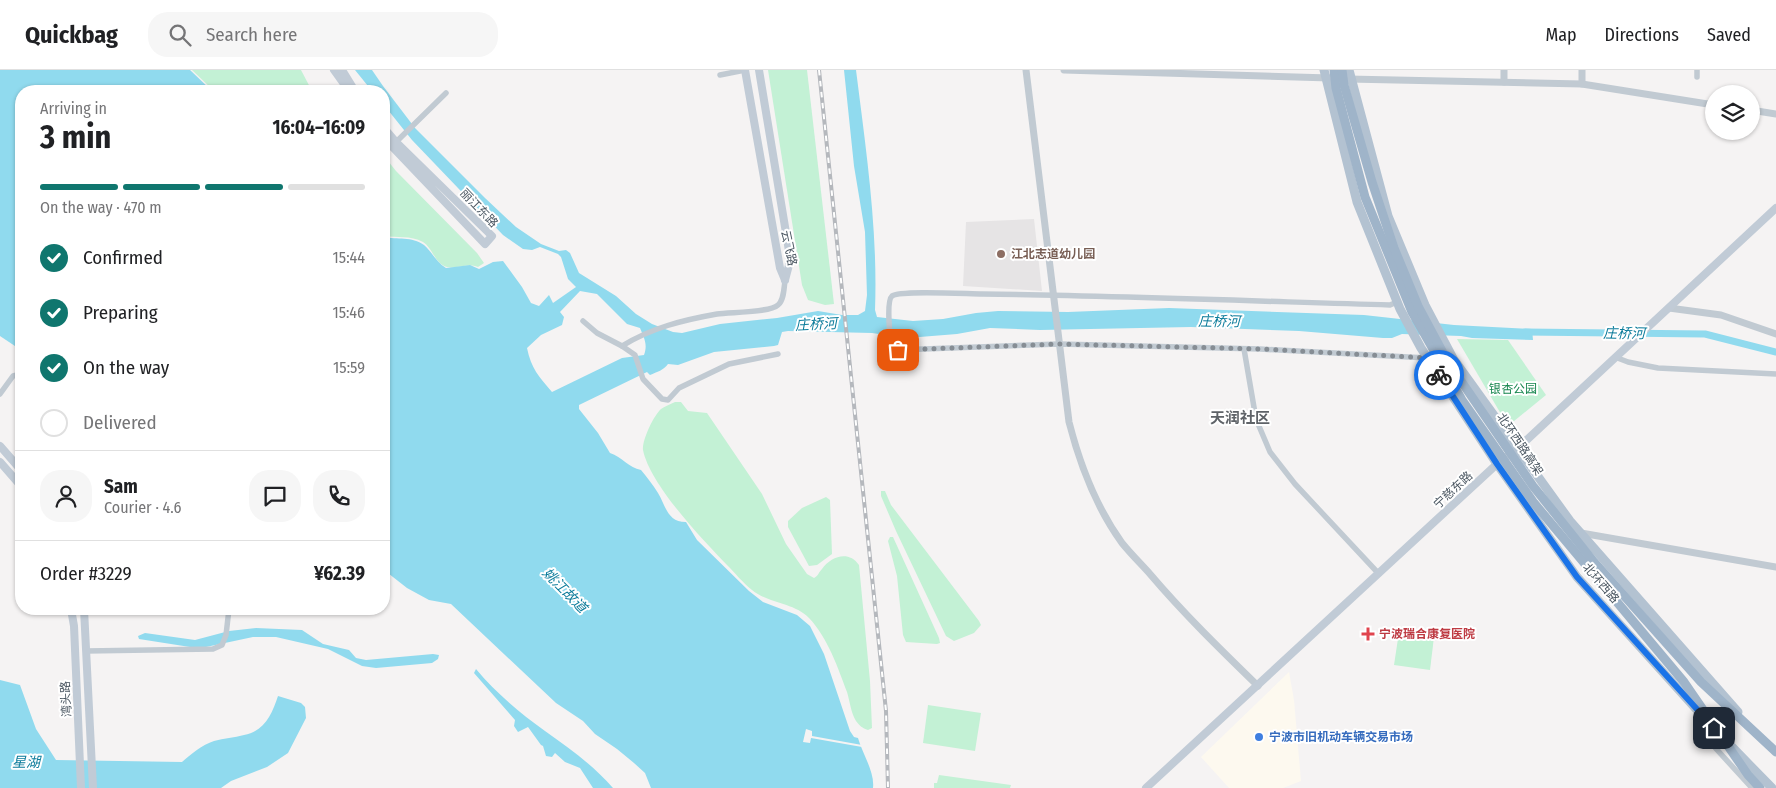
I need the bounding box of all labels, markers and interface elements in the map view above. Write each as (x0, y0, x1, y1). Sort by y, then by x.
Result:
search box (148, 12, 498, 57)
text: Quickbag (25, 21, 118, 49)
icon: search (166, 21, 194, 49)
text: Search here (206, 23, 297, 46)
text: Map (1545, 24, 1577, 46)
text: Directions (1605, 24, 1679, 46)
text: Saved (1707, 24, 1751, 46)
map controls (1705, 85, 1760, 140)
button: layers (1705, 85, 1760, 140)
text: Arriving in (40, 99, 107, 118)
text: 16:04–16:09 (272, 116, 365, 139)
text: 3 min (40, 118, 111, 156)
street label: 丽江东路 (457, 186, 501, 230)
text: On the way · 470 m (40, 198, 162, 217)
street label: 云飞路 (778, 229, 800, 267)
icon: check (40, 244, 68, 272)
text: Confirmed (83, 246, 163, 269)
place label: 江北志道幼儿园 (1011, 247, 1095, 261)
text: 15:44 (333, 248, 365, 267)
marker: 江北志道幼儿园 (995, 248, 1007, 260)
icon: check (40, 299, 68, 327)
text: Preparing (83, 301, 158, 324)
text: 15:46 (332, 303, 365, 322)
water label: 庄桥河 (1198, 313, 1243, 330)
water label: 庄桥河 (795, 315, 840, 334)
water label: 庄桥河 (1603, 325, 1648, 342)
pin (877, 329, 919, 371)
icon: bag (884, 336, 912, 364)
courier (1414, 350, 1464, 400)
icon: check (40, 354, 68, 382)
text: On the way (83, 356, 169, 379)
text: 15:59 (333, 358, 365, 377)
icon: bike (1425, 361, 1453, 389)
park label: 银杏公园 (1489, 382, 1537, 396)
district label: 天润社区 (1210, 409, 1270, 427)
street label: 北环西路高架 (1494, 410, 1546, 478)
text: Delivered (83, 411, 157, 434)
street label: 宁慈东路 (1431, 469, 1475, 511)
button: person (40, 470, 92, 522)
button: chat (249, 470, 301, 522)
button: phone (313, 470, 365, 522)
text: Sam (104, 475, 138, 498)
text: Courier · 4.6 (104, 498, 182, 517)
street label: 北环西路 (1580, 560, 1622, 606)
text: Order #3229 (40, 562, 132, 585)
text: ¥62.39 (314, 562, 365, 585)
water label: 姚江故道 (539, 565, 592, 618)
marker: 宁波瑞合康复医院 (1361, 627, 1375, 641)
place label: 宁波瑞合康复医院 (1379, 627, 1475, 641)
street label: 湾头路 (58, 681, 74, 717)
pin (1693, 707, 1735, 749)
icon: home (1700, 714, 1728, 742)
place label: 宁波市旧机动车辆交易市场 (1269, 730, 1413, 744)
marker: 宁波市旧机动车辆交易市场 (1253, 731, 1265, 743)
water label: 星湖 (12, 754, 42, 771)

